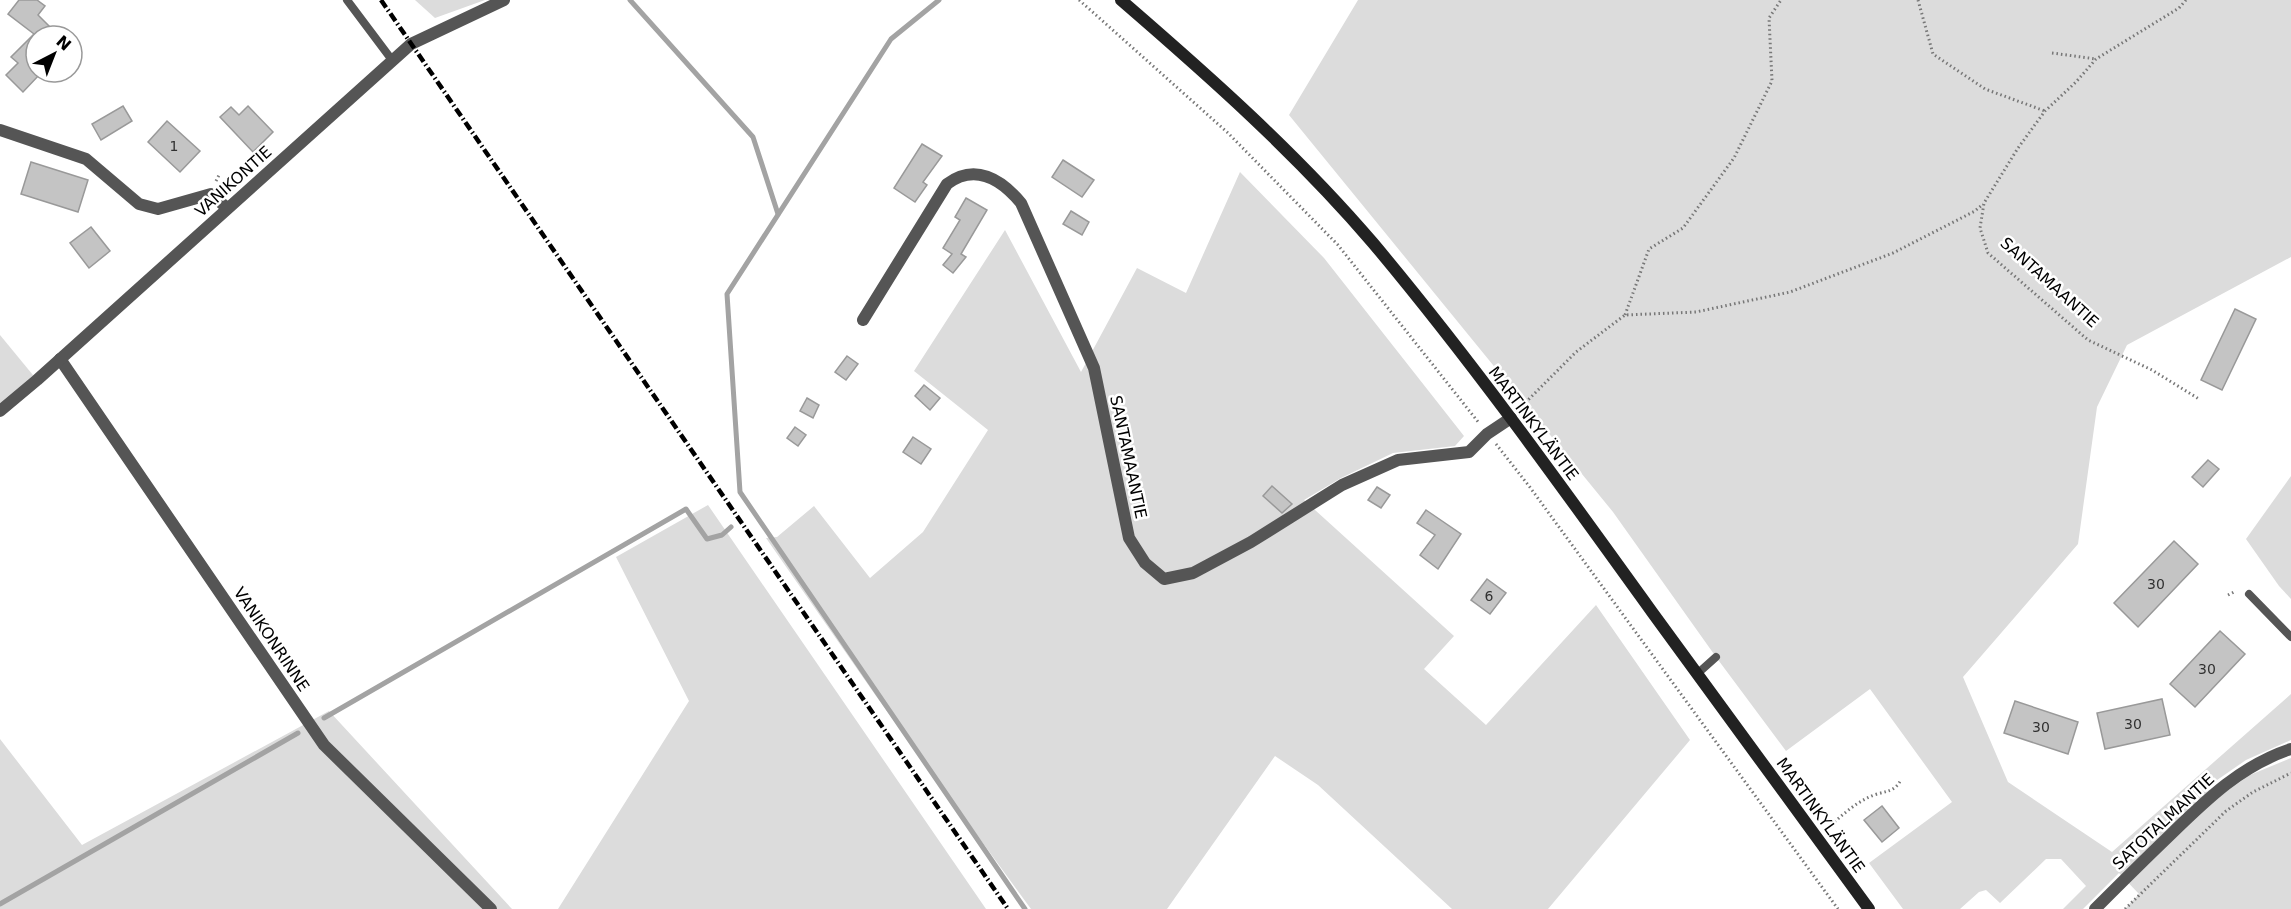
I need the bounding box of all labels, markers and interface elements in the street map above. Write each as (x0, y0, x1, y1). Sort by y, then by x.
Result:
north arrow (24, 24, 84, 84)
text: N (52, 32, 75, 55)
house number: 1 (170, 138, 178, 154)
street label: VANIKONTIE (191, 142, 275, 221)
street label: SANTAMAANTIE (1997, 233, 2103, 331)
street label: MARTINKYLÄNTIE (1485, 363, 1583, 484)
street label: SANTAMAANTIE (1106, 394, 1151, 520)
house number: 30 (2147, 576, 2165, 592)
street label: VANIKONRINNE (230, 584, 313, 695)
house number: 6 (1485, 588, 1494, 604)
house number: 30 (2198, 661, 2216, 677)
house number: 30 (2124, 716, 2142, 732)
house number: 30 (2032, 719, 2050, 735)
street label: MARTINKYLÄNTIE (1772, 754, 1869, 877)
street label: SATOTALMANTIE (2109, 769, 2218, 873)

